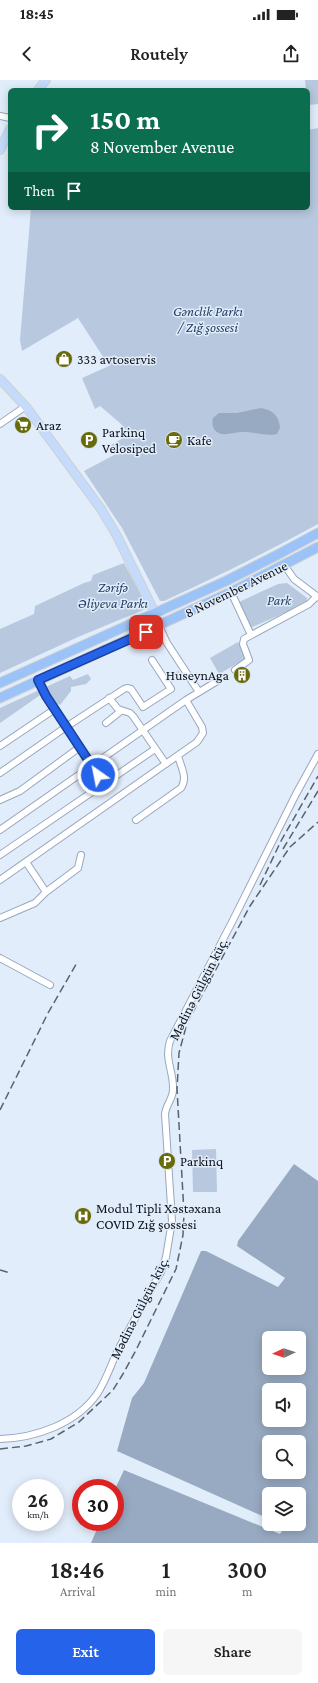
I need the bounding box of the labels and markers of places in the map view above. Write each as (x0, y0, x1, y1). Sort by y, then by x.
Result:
shop icon: 333 avtoservis (54, 349, 74, 369)
place label: 333 avtoservis (77, 351, 156, 367)
supermarket icon: Araz (13, 415, 33, 435)
place label: Araz (36, 417, 61, 433)
place label: Parkinq Velosiped (102, 424, 157, 456)
parking icon: Parkinq Velosiped (79, 430, 99, 450)
cafe icon: Kafe (164, 430, 184, 450)
place label: Kafe (187, 432, 212, 448)
pin (129, 615, 163, 649)
building icon: HuseynAga (232, 665, 252, 685)
place label: HuseynAga (166, 667, 230, 683)
parking icon: Parkinq (157, 1151, 177, 1171)
place label: Parkinq (180, 1153, 224, 1169)
place label: Modul Tipli Xəstəxana COVID Zığ şossesi (96, 1200, 222, 1232)
hospital icon: Modul Tipli Xəstəxana COVID Zığ şossesi (73, 1206, 93, 1226)

